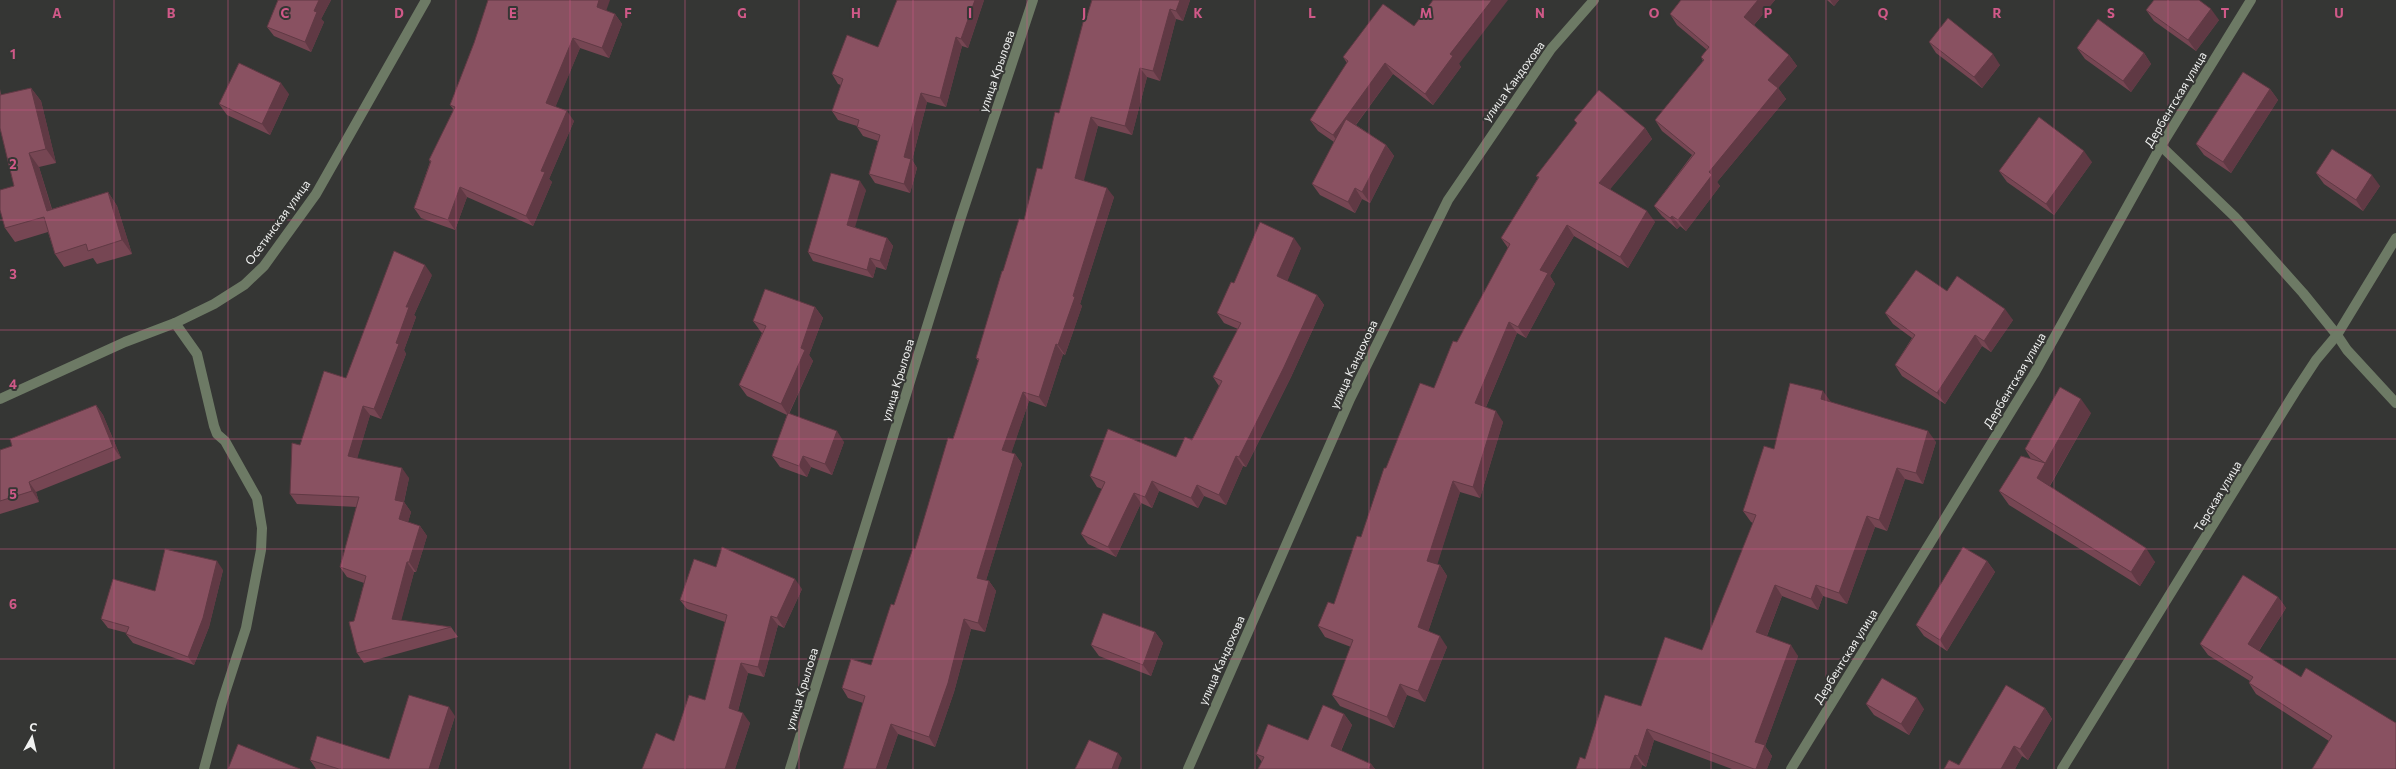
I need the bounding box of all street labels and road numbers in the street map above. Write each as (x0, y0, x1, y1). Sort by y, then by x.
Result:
street label: улица Крылова (975, 28, 1017, 114)
street label: улица Кандохова (1479, 38, 1547, 124)
street label: Дербентская улица (2141, 49, 2209, 149)
street label: Осетинская улица (242, 177, 312, 267)
street label: улица Кандохова (1326, 318, 1380, 410)
street label: Дербентская улица (1980, 330, 2048, 430)
street label: улица Крылова (878, 337, 916, 423)
street label: Терская улица (2190, 458, 2244, 534)
street label: Дербентская улица (1810, 606, 1880, 706)
street label: улица Кандохова (1195, 613, 1247, 707)
street label: улица Крылова (782, 646, 820, 732)

